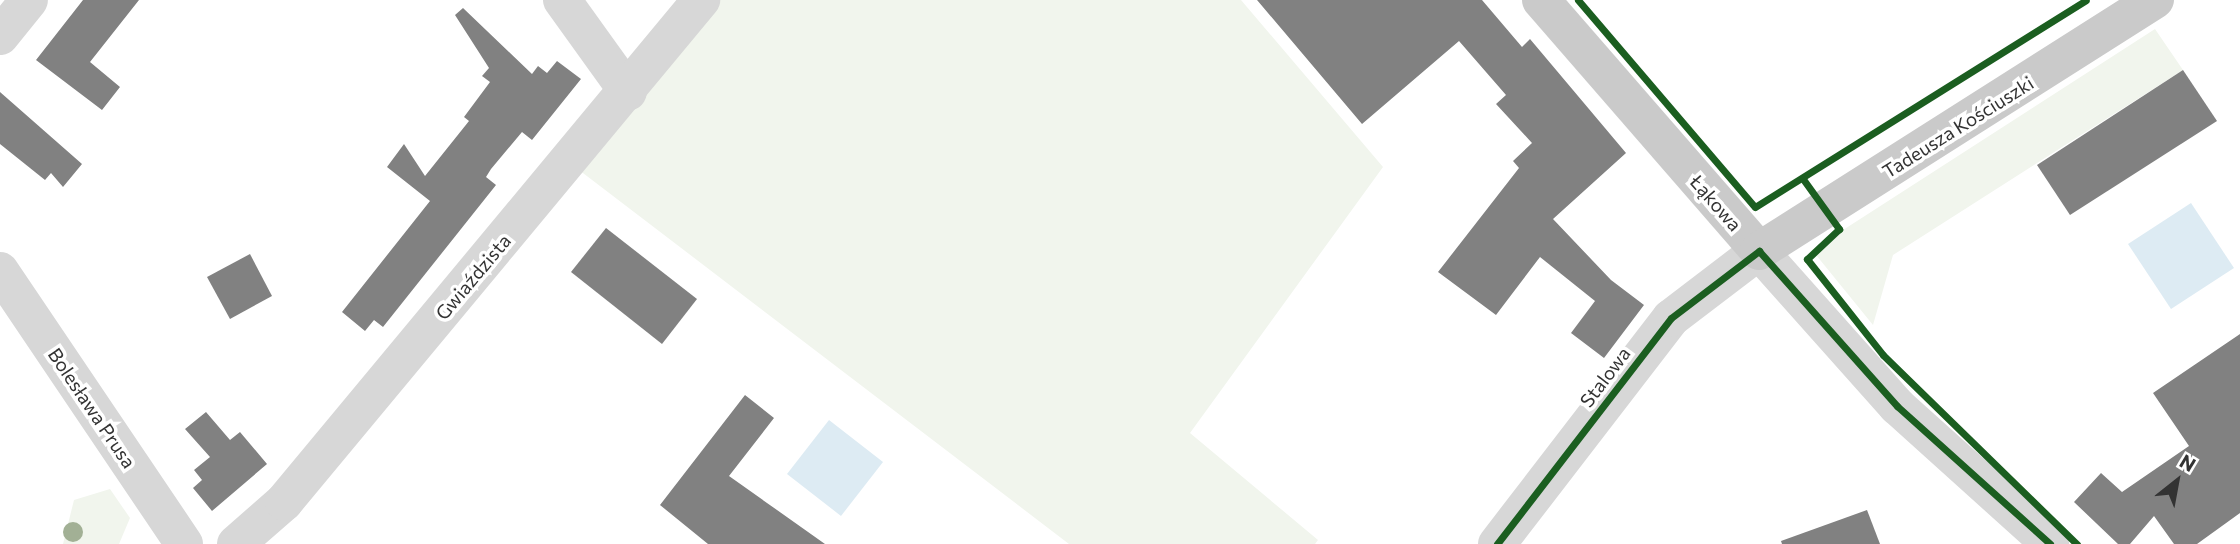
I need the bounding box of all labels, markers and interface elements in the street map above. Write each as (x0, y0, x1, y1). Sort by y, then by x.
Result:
street label: Tadeusza Kościuszki (1878, 71, 2038, 183)
street label: Łąkowa (1685, 170, 1747, 236)
street label: Gwiaździsta (431, 230, 515, 324)
street label: Stalowa (1575, 342, 1635, 412)
street label: Bolesława Prusa (43, 344, 141, 472)
north arrow (2142, 446, 2212, 516)
text: N (2176, 449, 2200, 476)

